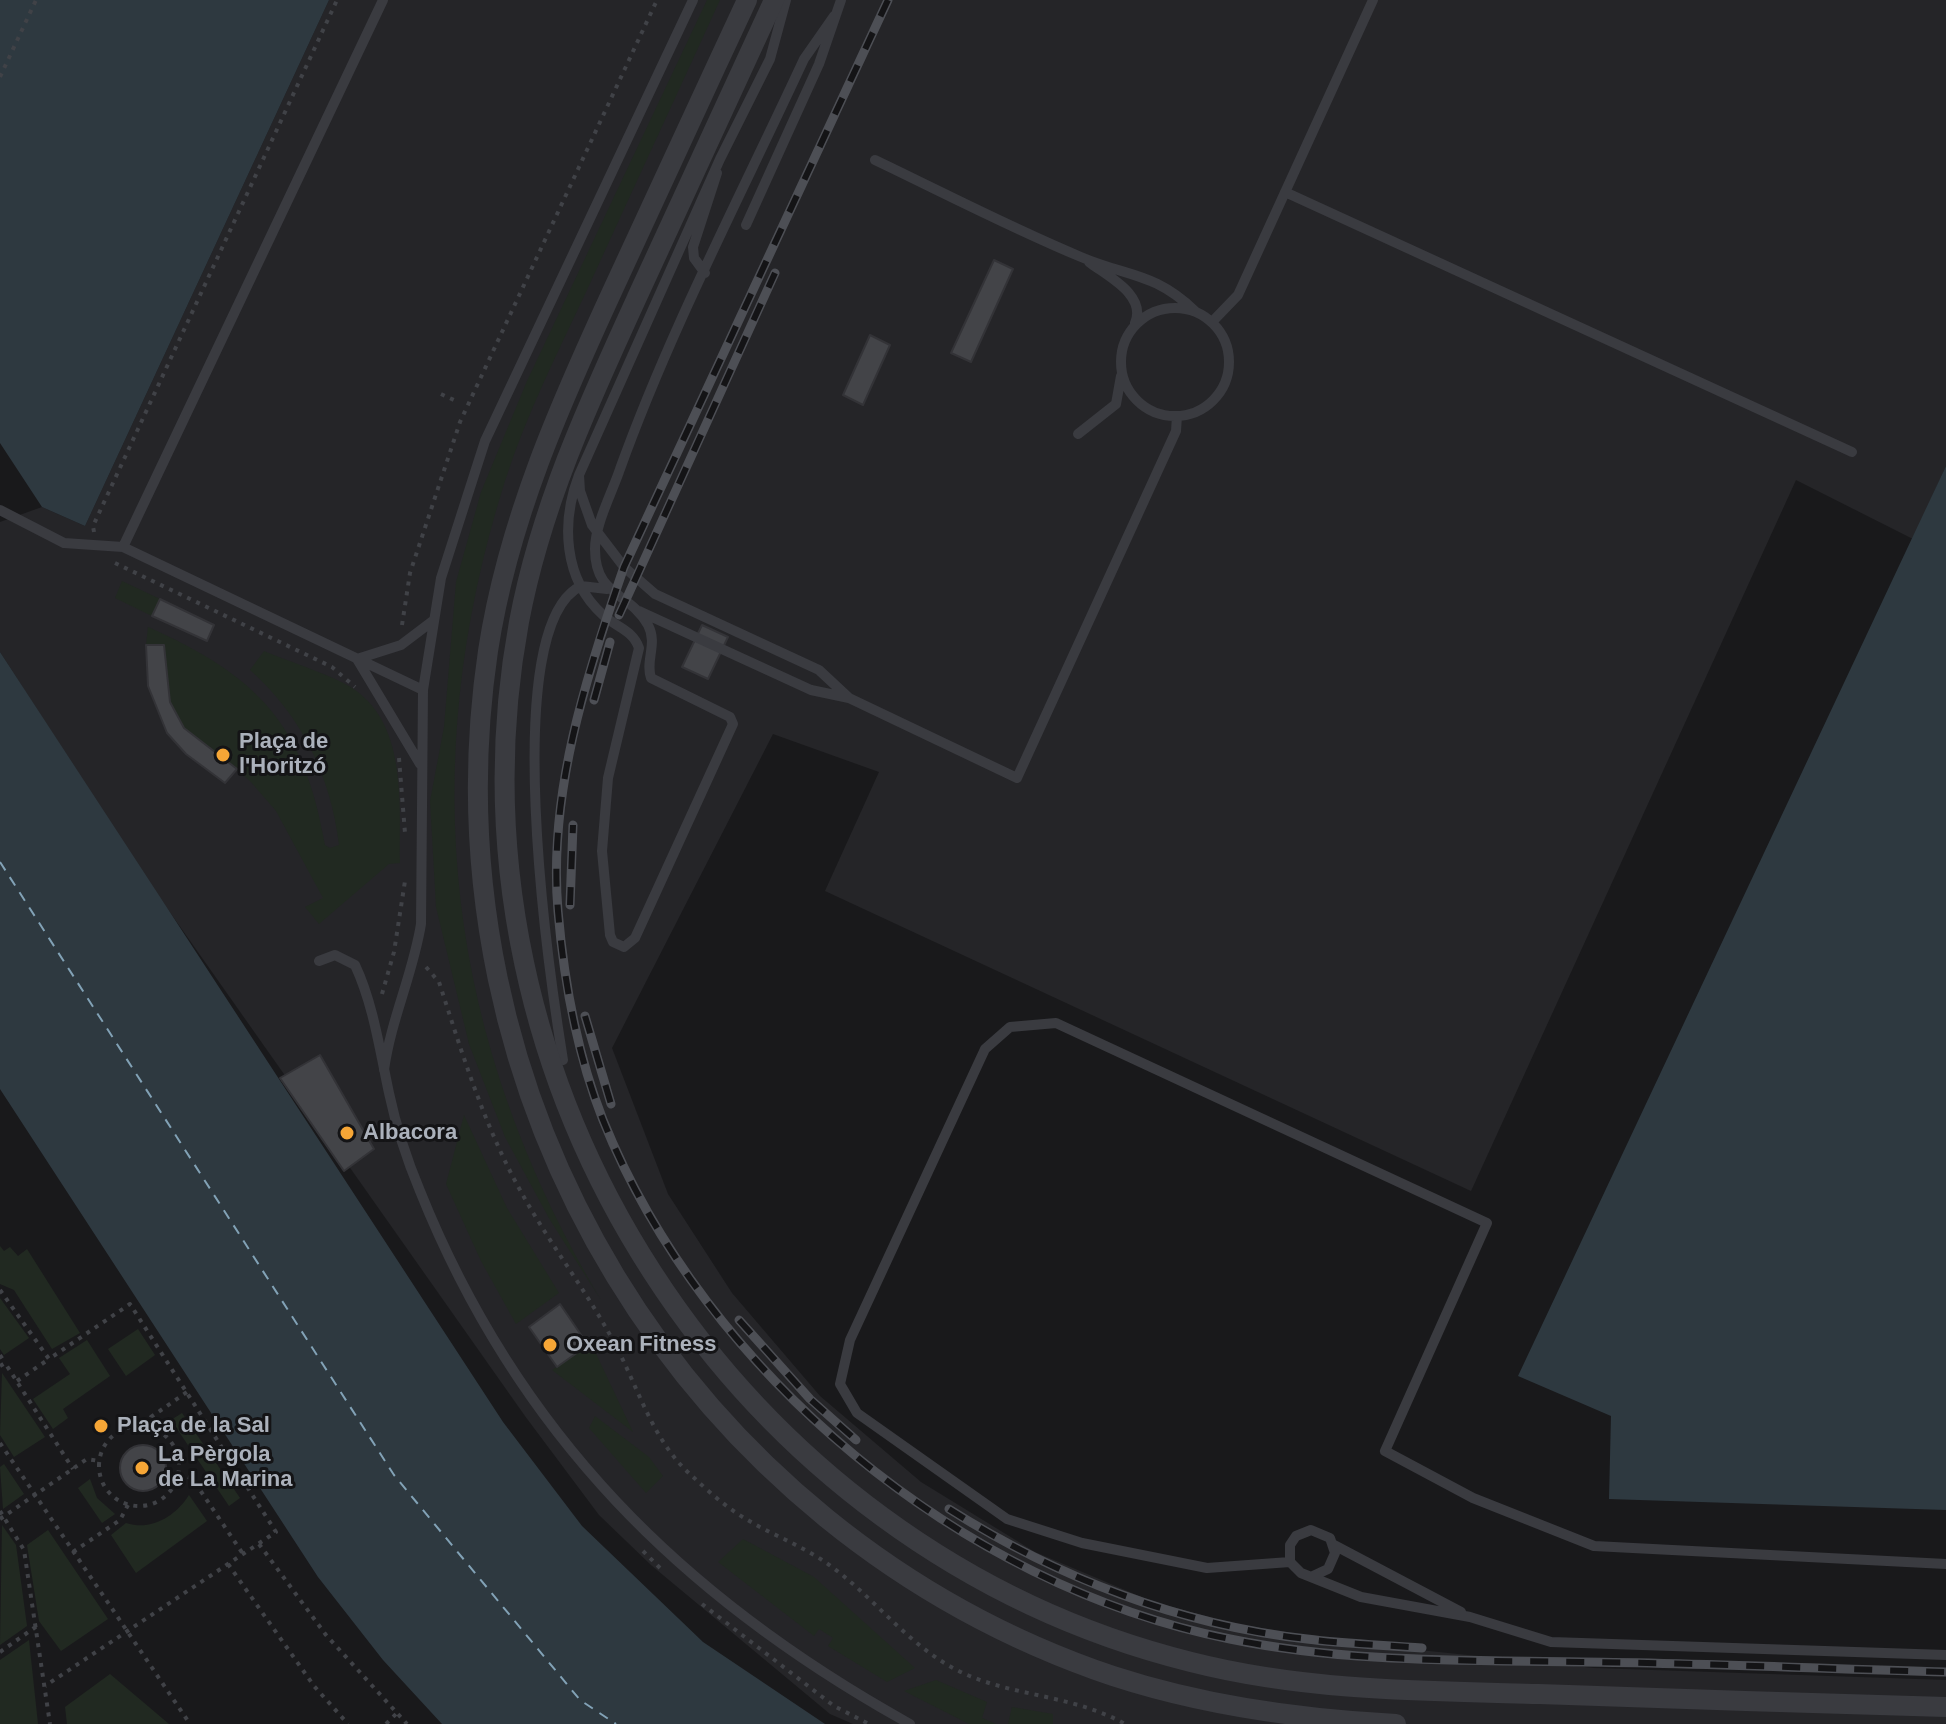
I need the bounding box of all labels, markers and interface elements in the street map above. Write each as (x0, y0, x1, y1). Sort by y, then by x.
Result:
place label: Plaça de l'Horitzó (239, 729, 328, 780)
marker: Plaça de l'Horitzó (214, 746, 232, 764)
place label: Albacora (363, 1120, 457, 1146)
marker: Albacora (338, 1124, 356, 1142)
place label: Oxean Fitness (566, 1332, 716, 1358)
marker: Oxean Fitness (541, 1336, 559, 1354)
place label: Plaça de la Sal (117, 1413, 270, 1439)
marker: Plaça de la Sal (92, 1417, 110, 1435)
place label: La Pèrgola de La Marina (158, 1442, 292, 1494)
marker: La Pèrgola de La Marina (133, 1459, 151, 1477)

